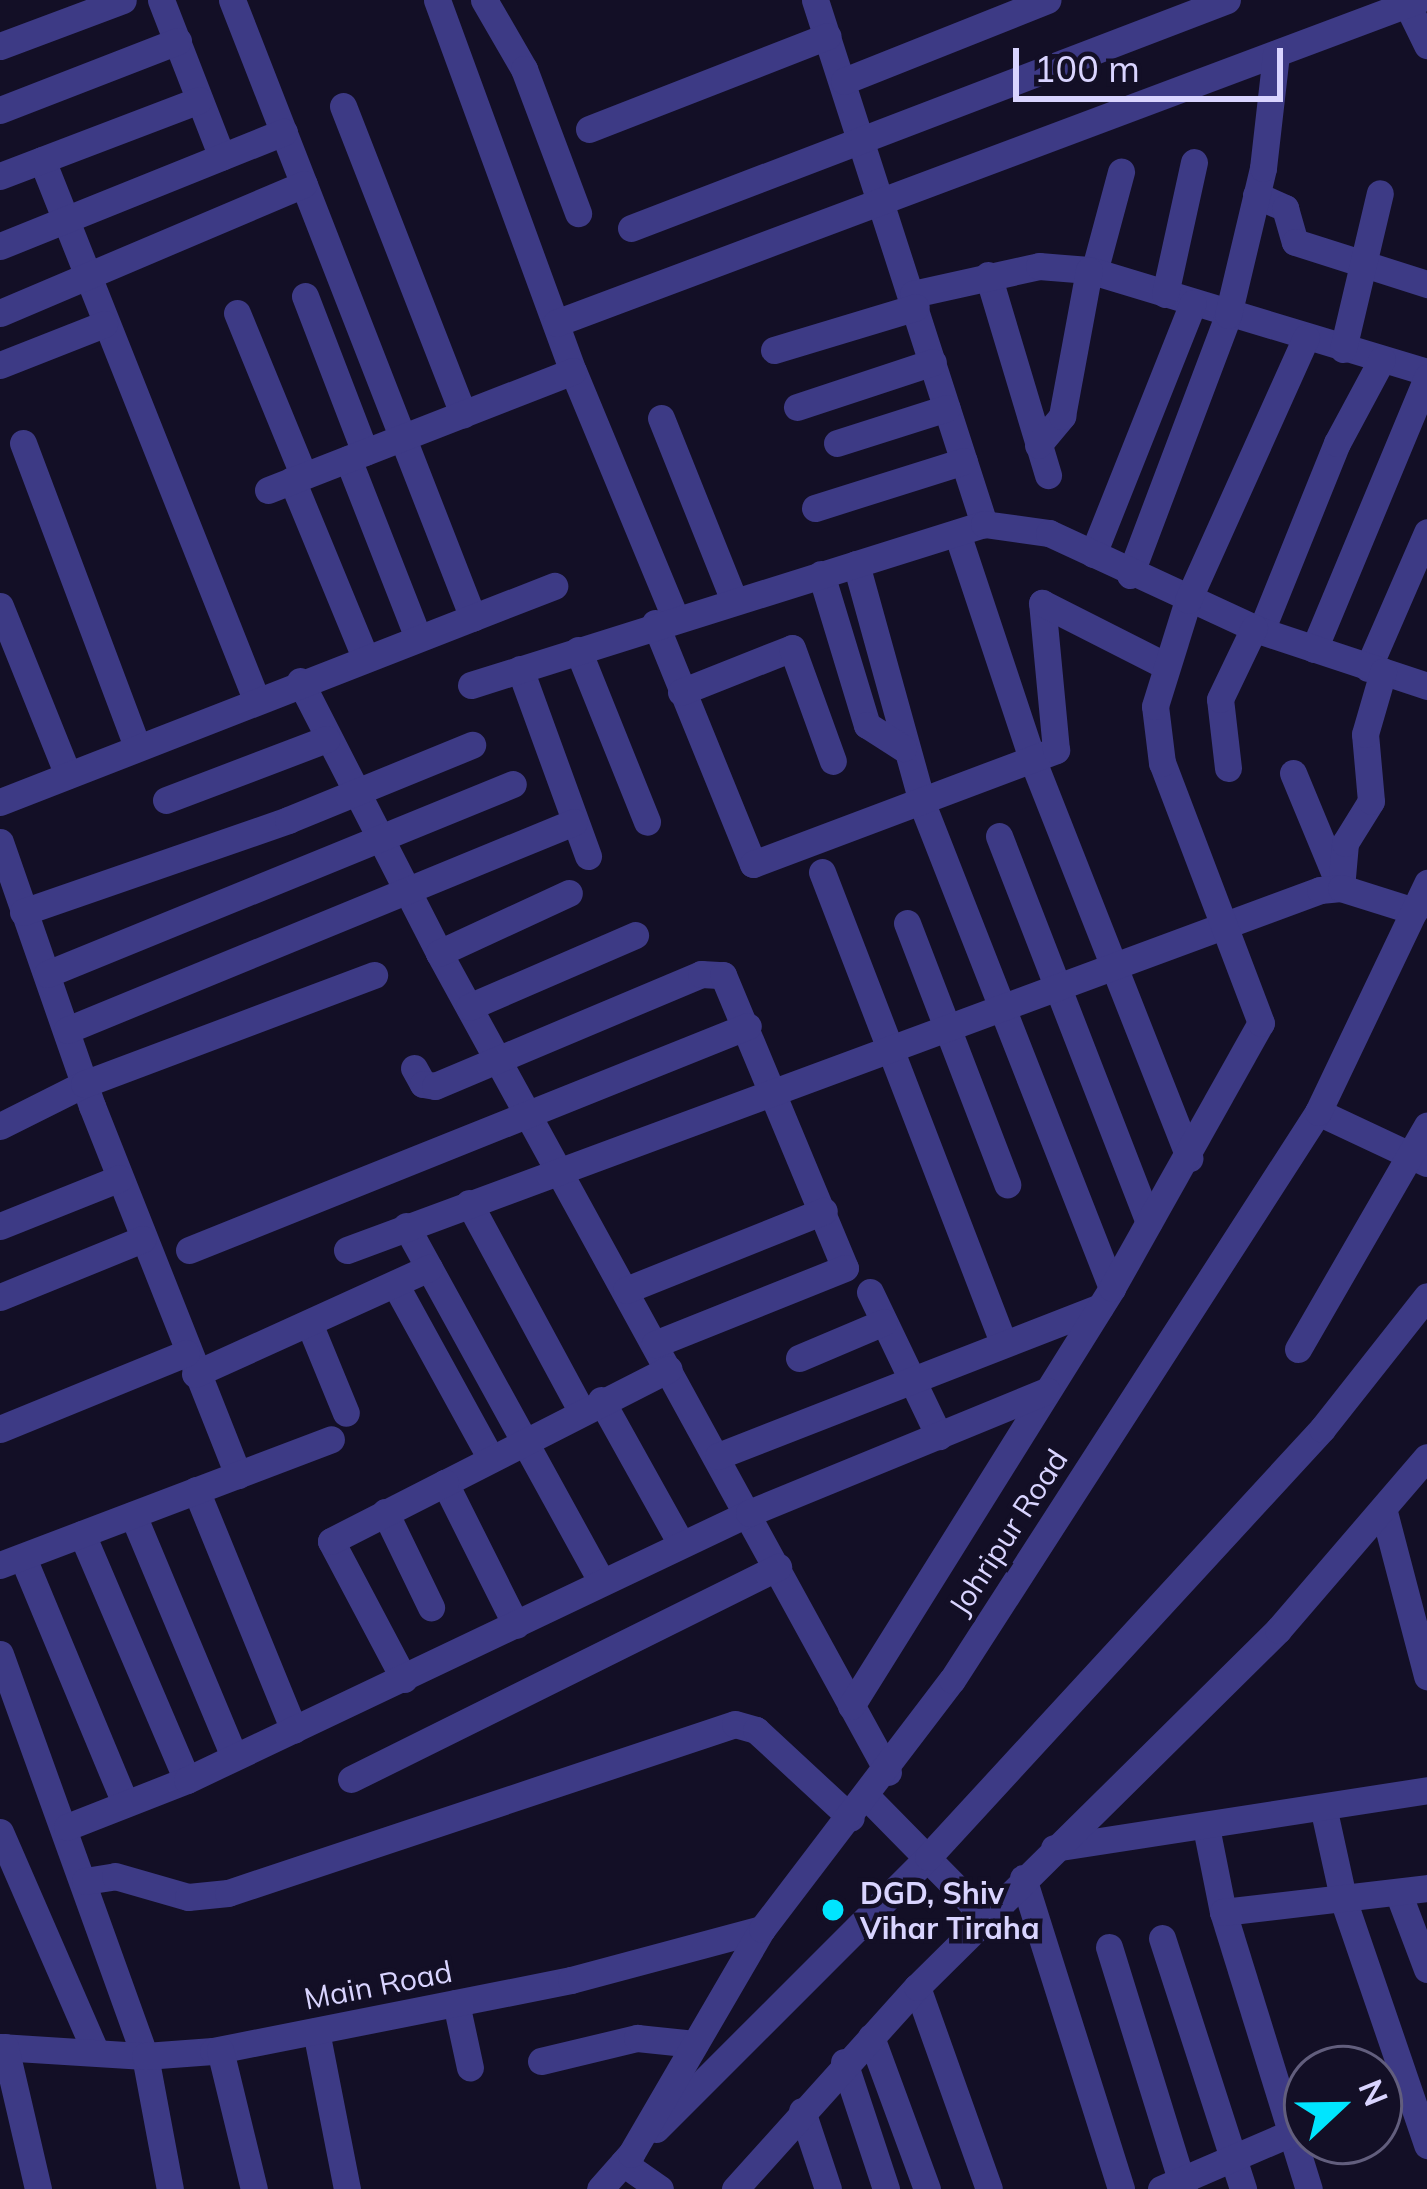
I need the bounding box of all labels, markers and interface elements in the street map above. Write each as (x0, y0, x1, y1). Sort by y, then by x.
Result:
scale bar (1019, 24, 1289, 98)
text: 100 m (1034, 46, 1140, 91)
street label: Johripur Road (941, 1442, 1075, 1622)
place label: DGD, Shiv Vihar Tiraha (860, 1875, 1039, 1946)
marker: DGD, Shiv Vihar Tiraha (817, 1894, 849, 1926)
street label: Main Road (301, 1953, 455, 2017)
north arrow (1283, 2045, 1403, 2165)
text: N (1350, 2073, 1398, 2112)

